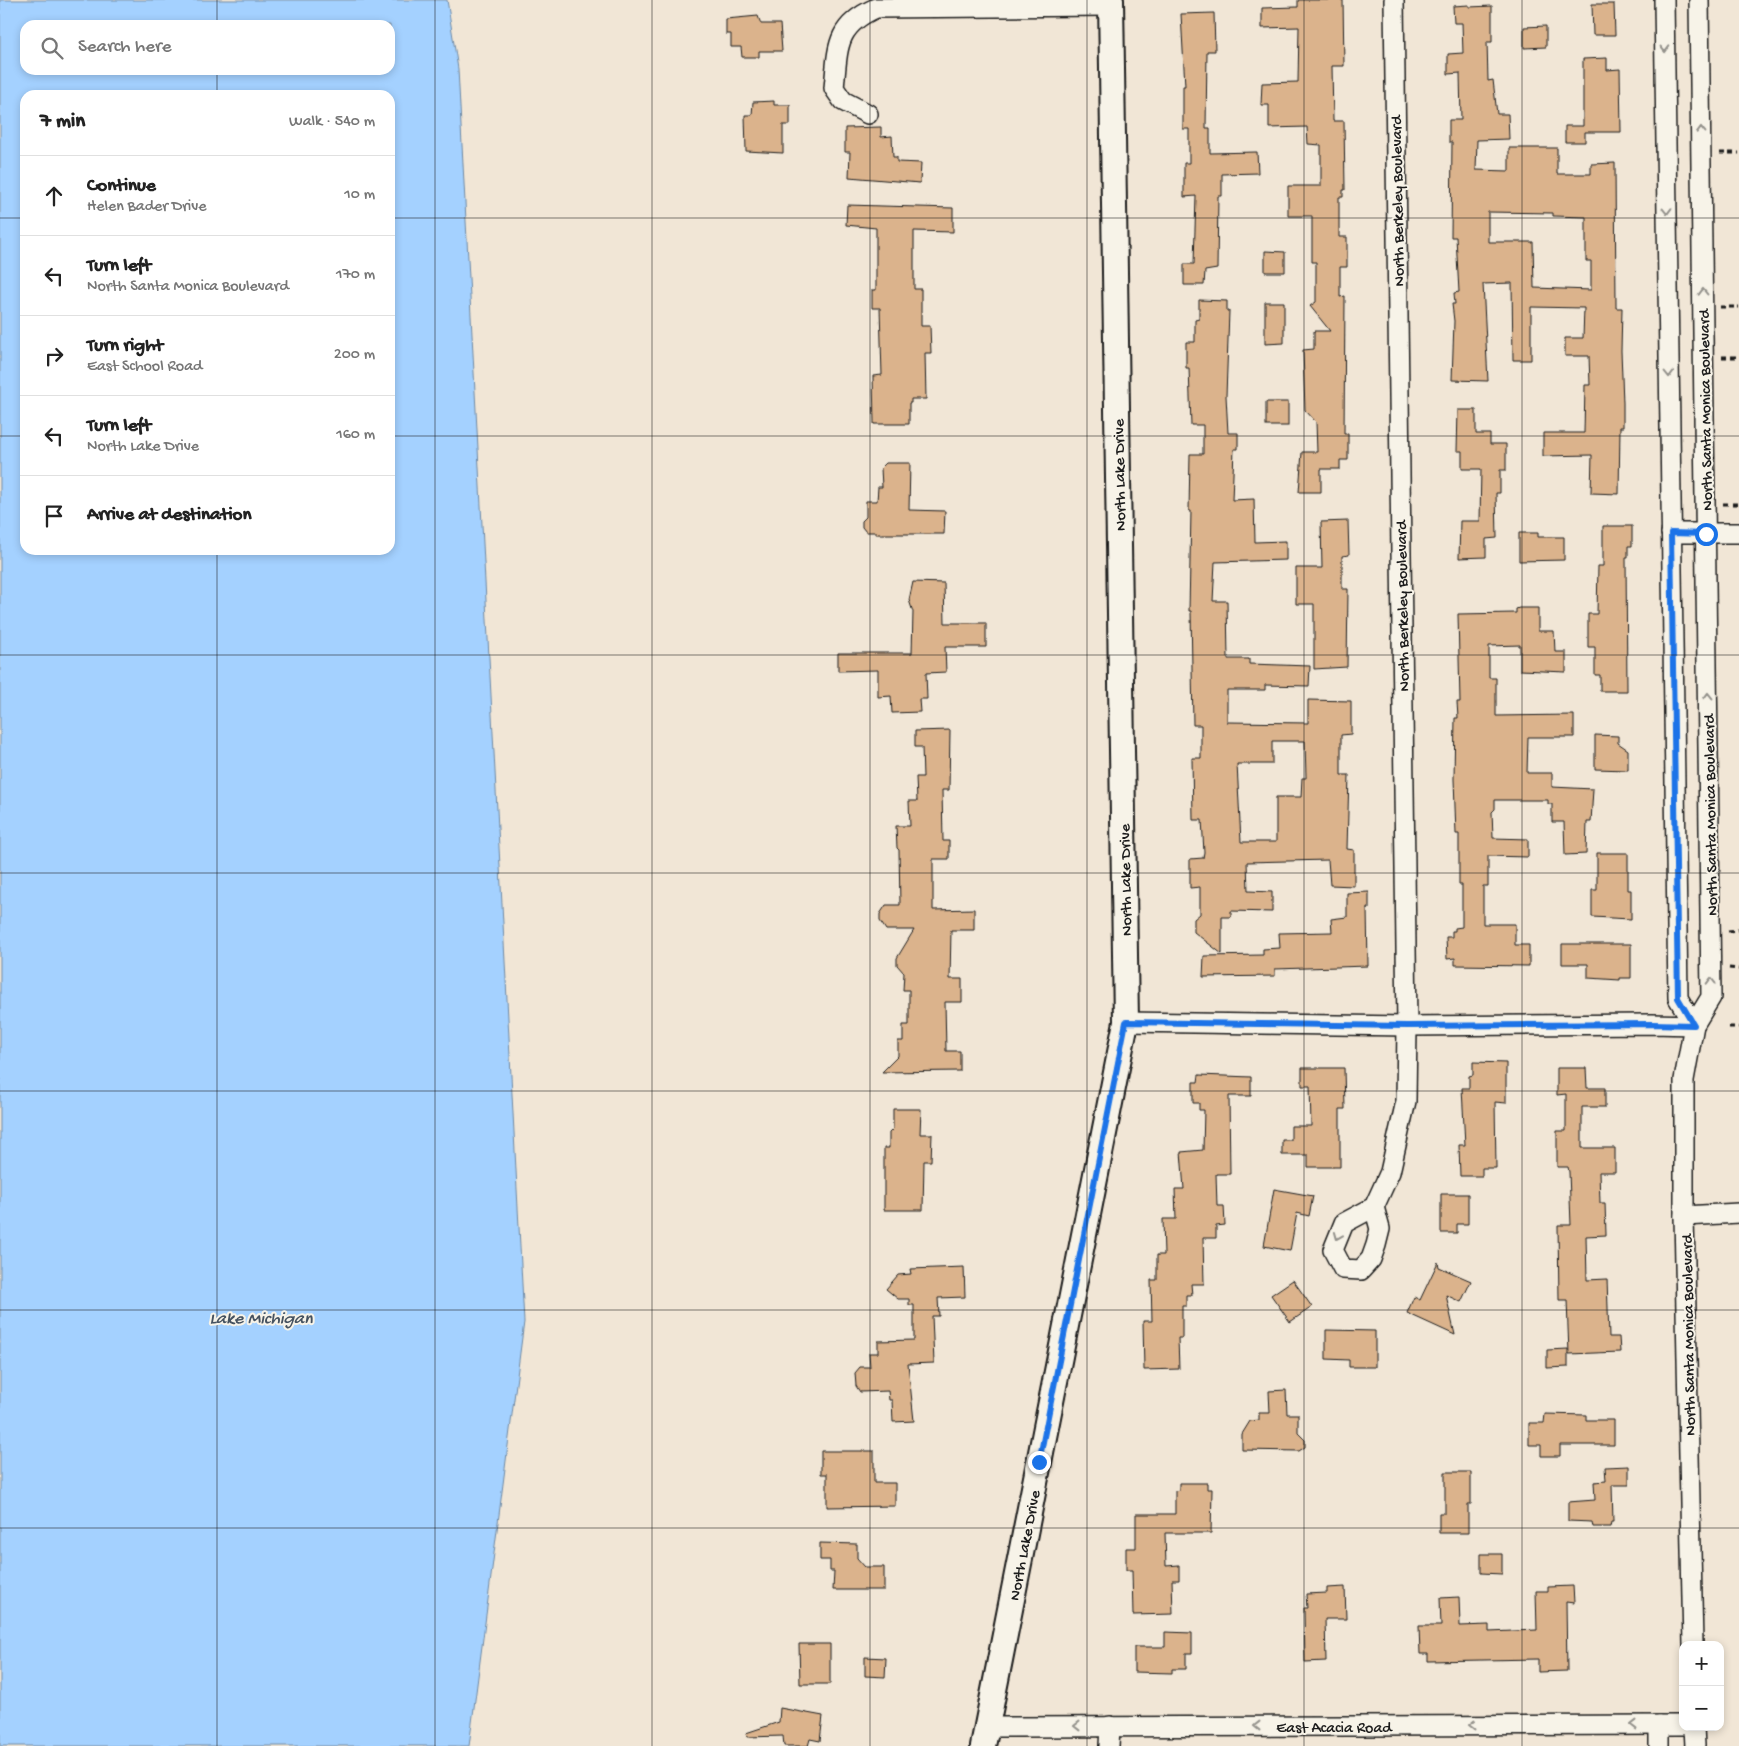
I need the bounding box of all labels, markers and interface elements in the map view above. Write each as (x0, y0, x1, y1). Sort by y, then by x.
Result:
search box (20, 20, 395, 75)
icon: search (38, 34, 66, 62)
text: Search here (78, 36, 172, 59)
one-way arrow (1660, 45, 1670, 53)
text: 7 min (40, 110, 85, 135)
text: Walk · 540 m (289, 113, 375, 132)
street label: North Berkeley Boulevard (1388, 114, 1410, 287)
one-way arrow (1696, 125, 1706, 133)
text: Continue (87, 175, 156, 198)
icon: ahead (40, 182, 68, 210)
text: 10 m (344, 186, 375, 205)
text: Helen Bader Drive (87, 198, 207, 217)
one-way arrow (1662, 208, 1672, 215)
text: Turn left (87, 255, 151, 278)
icon: left (40, 262, 68, 290)
text: 170 m (336, 266, 375, 285)
text: North Santa Monica Boulevard (87, 278, 289, 297)
one-way arrow (1698, 288, 1708, 296)
street label: North Santa Monica Boulevard (1696, 307, 1719, 511)
text: Turn right (87, 335, 163, 358)
icon: right (40, 342, 68, 370)
text: 200 m (334, 346, 375, 365)
text: East School Road (87, 358, 202, 377)
one-way arrow (1664, 370, 1674, 378)
text: Turn left (87, 415, 151, 438)
street label: North Lake Drive (1111, 418, 1132, 531)
icon: left (40, 422, 68, 450)
text: 160 m (336, 426, 375, 445)
text: North Lake Drive (87, 438, 199, 457)
icon: arrive (40, 502, 68, 530)
text: Arrive at destination (87, 504, 251, 527)
street label: North Berkeley Boulevard (1393, 519, 1415, 692)
route start (1695, 523, 1718, 546)
one-way arrow (1703, 692, 1713, 700)
street label: North Santa Monica Boulevard (1701, 712, 1724, 916)
street label: North Lake Drive (1117, 823, 1138, 936)
one-way arrow (1706, 977, 1716, 985)
one-way arrow (1334, 1231, 1345, 1240)
street label: North Santa Monica Boulevard (1679, 1232, 1702, 1436)
water label: Lake Michigan (209, 1309, 313, 1330)
route end (1028, 1451, 1051, 1474)
street label: North Lake Drive (1006, 1488, 1047, 1603)
map controls (1679, 1641, 1724, 1731)
button: + (1679, 1641, 1724, 1686)
button: − (1679, 1686, 1724, 1731)
street label: East Acacia Road (1276, 1720, 1393, 1739)
one-way arrow (1467, 1720, 1475, 1730)
one-way arrow (1630, 1720, 1638, 1730)
one-way arrow (1072, 1721, 1080, 1731)
one-way arrow (1252, 1721, 1260, 1731)

